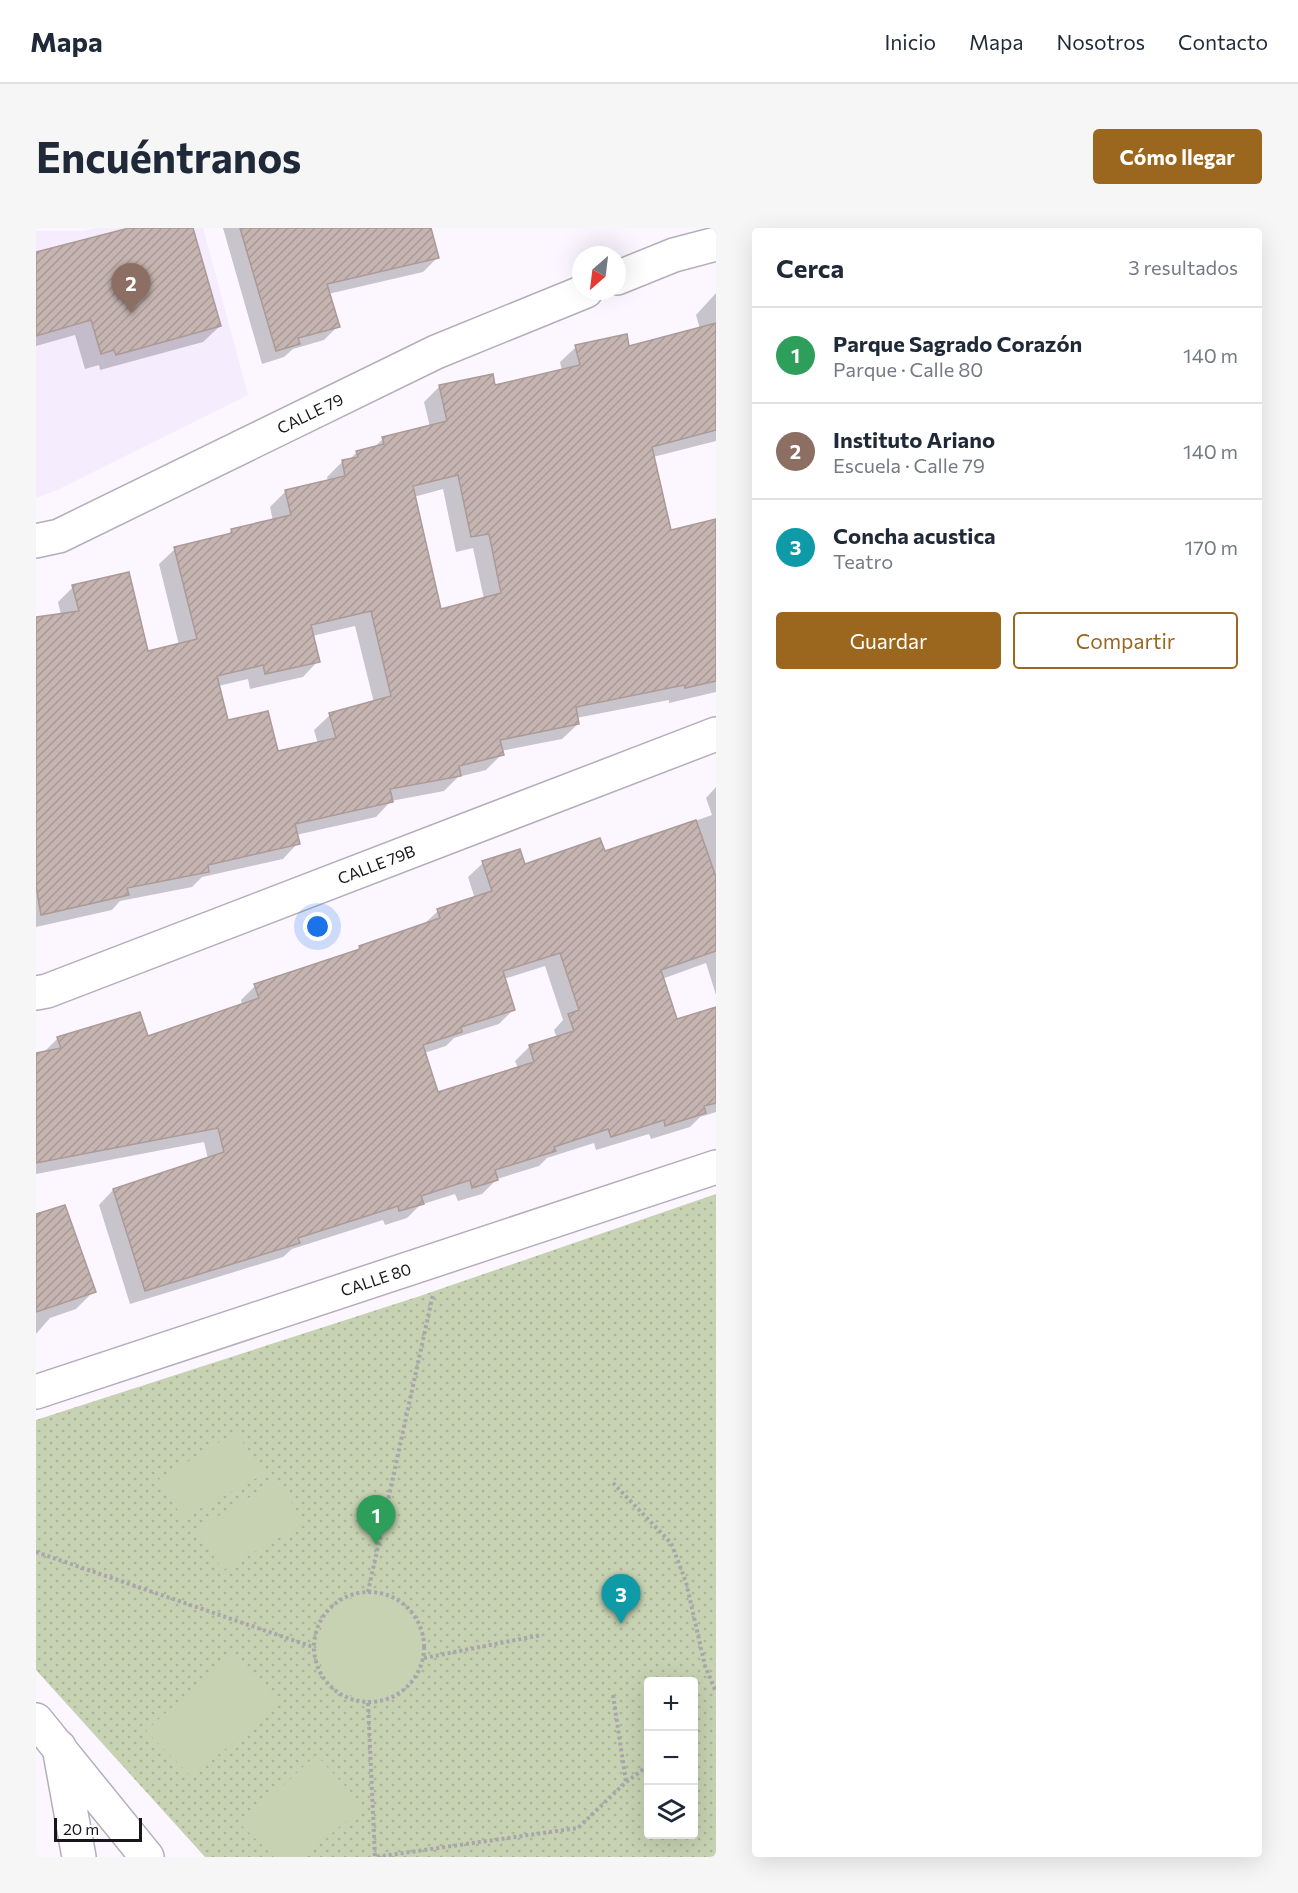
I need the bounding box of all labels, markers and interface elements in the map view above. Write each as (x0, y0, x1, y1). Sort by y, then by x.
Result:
text: Mapa (30, 24, 103, 58)
text: Inicio (884, 29, 936, 54)
text: Mapa (969, 29, 1023, 54)
text: Nosotros (1056, 29, 1145, 54)
text: Contacto (1178, 29, 1268, 54)
button: Cómo llegar (1093, 129, 1262, 184)
text: Encuéntranos (36, 130, 301, 182)
north arrow (572, 246, 626, 300)
text: Cerca (776, 252, 844, 283)
text: 3 resultados (1128, 255, 1238, 279)
pin: 2 (112, 264, 151, 313)
text: Parque Sagrado Corazón (833, 330, 1082, 357)
text: 1 (791, 343, 800, 367)
text: 140 m (1183, 343, 1238, 367)
text: Parque · Calle 80 (833, 357, 983, 381)
street label: CALLE 79 (274, 389, 346, 437)
text: Instituto Ariano (833, 426, 995, 453)
text: 2 (790, 439, 801, 463)
text: 140 m (1183, 439, 1238, 463)
text: Escuela · Calle 79 (833, 453, 985, 477)
text: Concha acustica (833, 522, 996, 549)
text: 3 (790, 535, 801, 559)
text: 170 m (1185, 535, 1238, 559)
text: Teatro (833, 549, 893, 573)
button: Guardar (776, 612, 1001, 669)
button: Compartir (1013, 612, 1238, 669)
street label: CALLE 79B (335, 841, 418, 887)
your location (303, 912, 332, 941)
street label: CALLE 80 (338, 1259, 413, 1300)
pin: 1 (356, 1496, 396, 1545)
pin: 3 (602, 1574, 640, 1624)
map controls (644, 1677, 698, 1839)
button: + (644, 1677, 698, 1731)
button: − (644, 1731, 698, 1785)
button: layers (644, 1785, 698, 1839)
scale bar (54, 1815, 142, 1842)
text: 20 m (63, 1819, 99, 1838)

